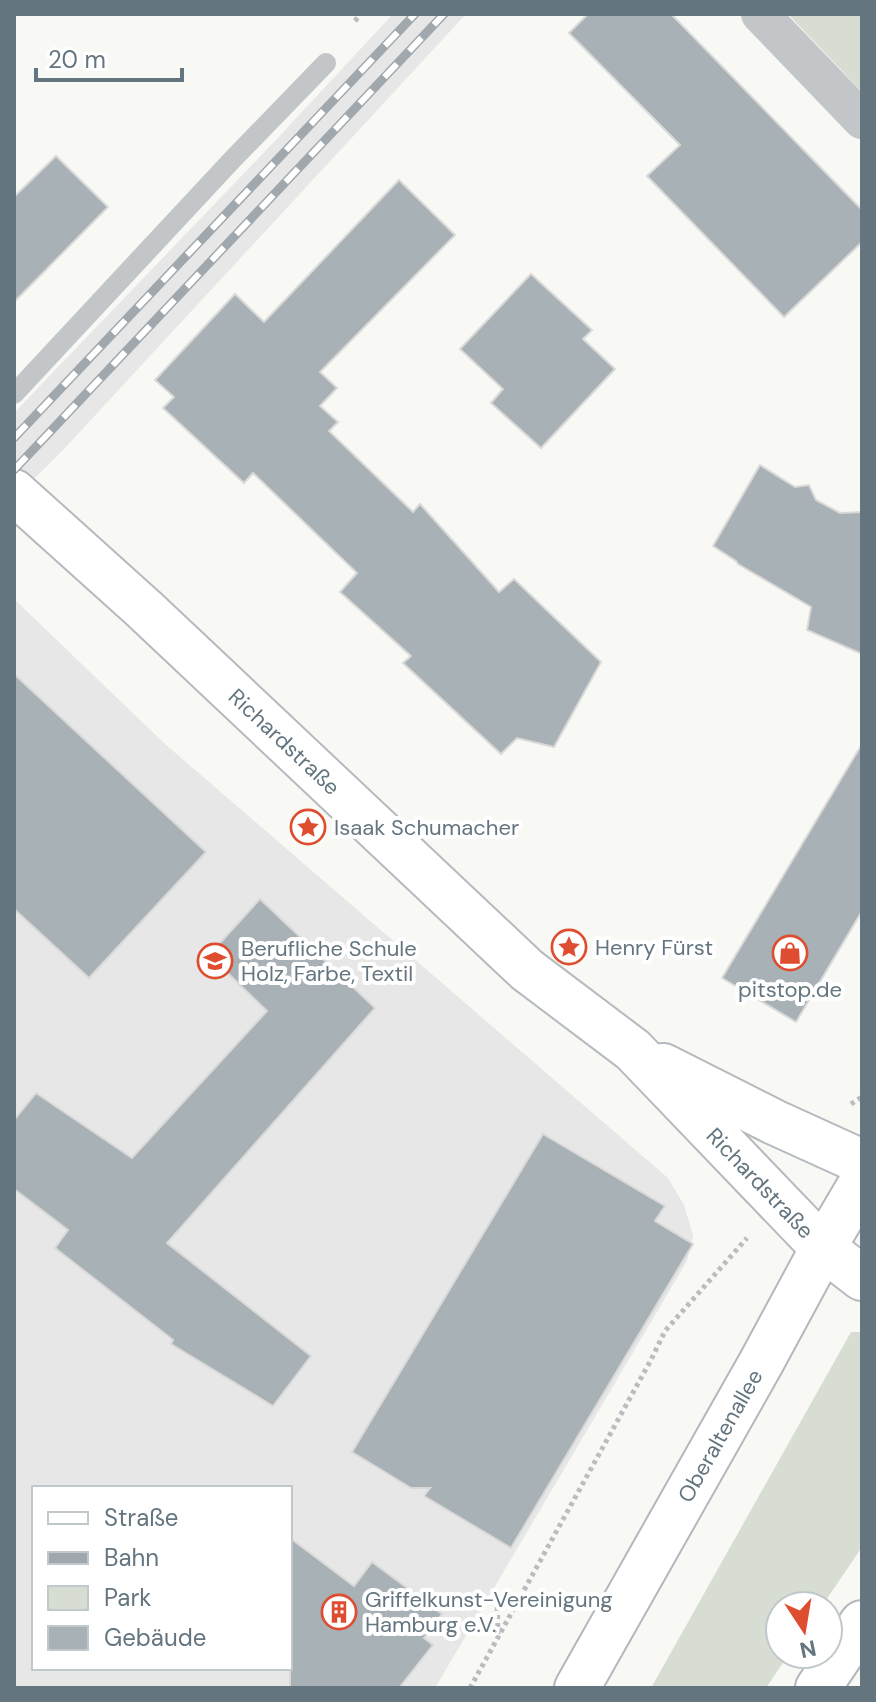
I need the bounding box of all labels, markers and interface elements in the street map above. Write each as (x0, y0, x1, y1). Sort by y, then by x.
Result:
scale bar (36, 32, 182, 82)
text: 20 m (48, 44, 106, 75)
street label: Richardstraße (222, 682, 346, 801)
place icon: Isaak Schumacher (289, 808, 327, 846)
place label: Isaak Schumacher (334, 813, 519, 842)
place icon: Henry Fürst (550, 928, 588, 966)
place label: Henry Fürst (595, 933, 713, 962)
place label: Berufliche Schule Holz, Farbe, Textil (241, 934, 417, 988)
shop icon: pitstop.de (771, 934, 809, 972)
school or university icon: Berufliche Schule Holz, Farbe, Textil (196, 942, 234, 980)
place label: pitstop.de (738, 975, 842, 1004)
street label: Richardstraße (700, 1121, 820, 1245)
street label: Oberaltenallee (671, 1364, 769, 1508)
legend (32, 1486, 292, 1670)
text: Straße (104, 1502, 178, 1533)
text: Bahn (104, 1542, 159, 1573)
text: Park (104, 1582, 151, 1613)
place label: Griffelkunst-Vereinigung Hamburg e.V. (365, 1585, 613, 1639)
north arrow (764, 1590, 844, 1670)
building icon: Griffelkunst-Vereinigung Hamburg e.V. (320, 1593, 358, 1631)
text: Gebäude (104, 1622, 206, 1653)
text: N (797, 1633, 819, 1665)

